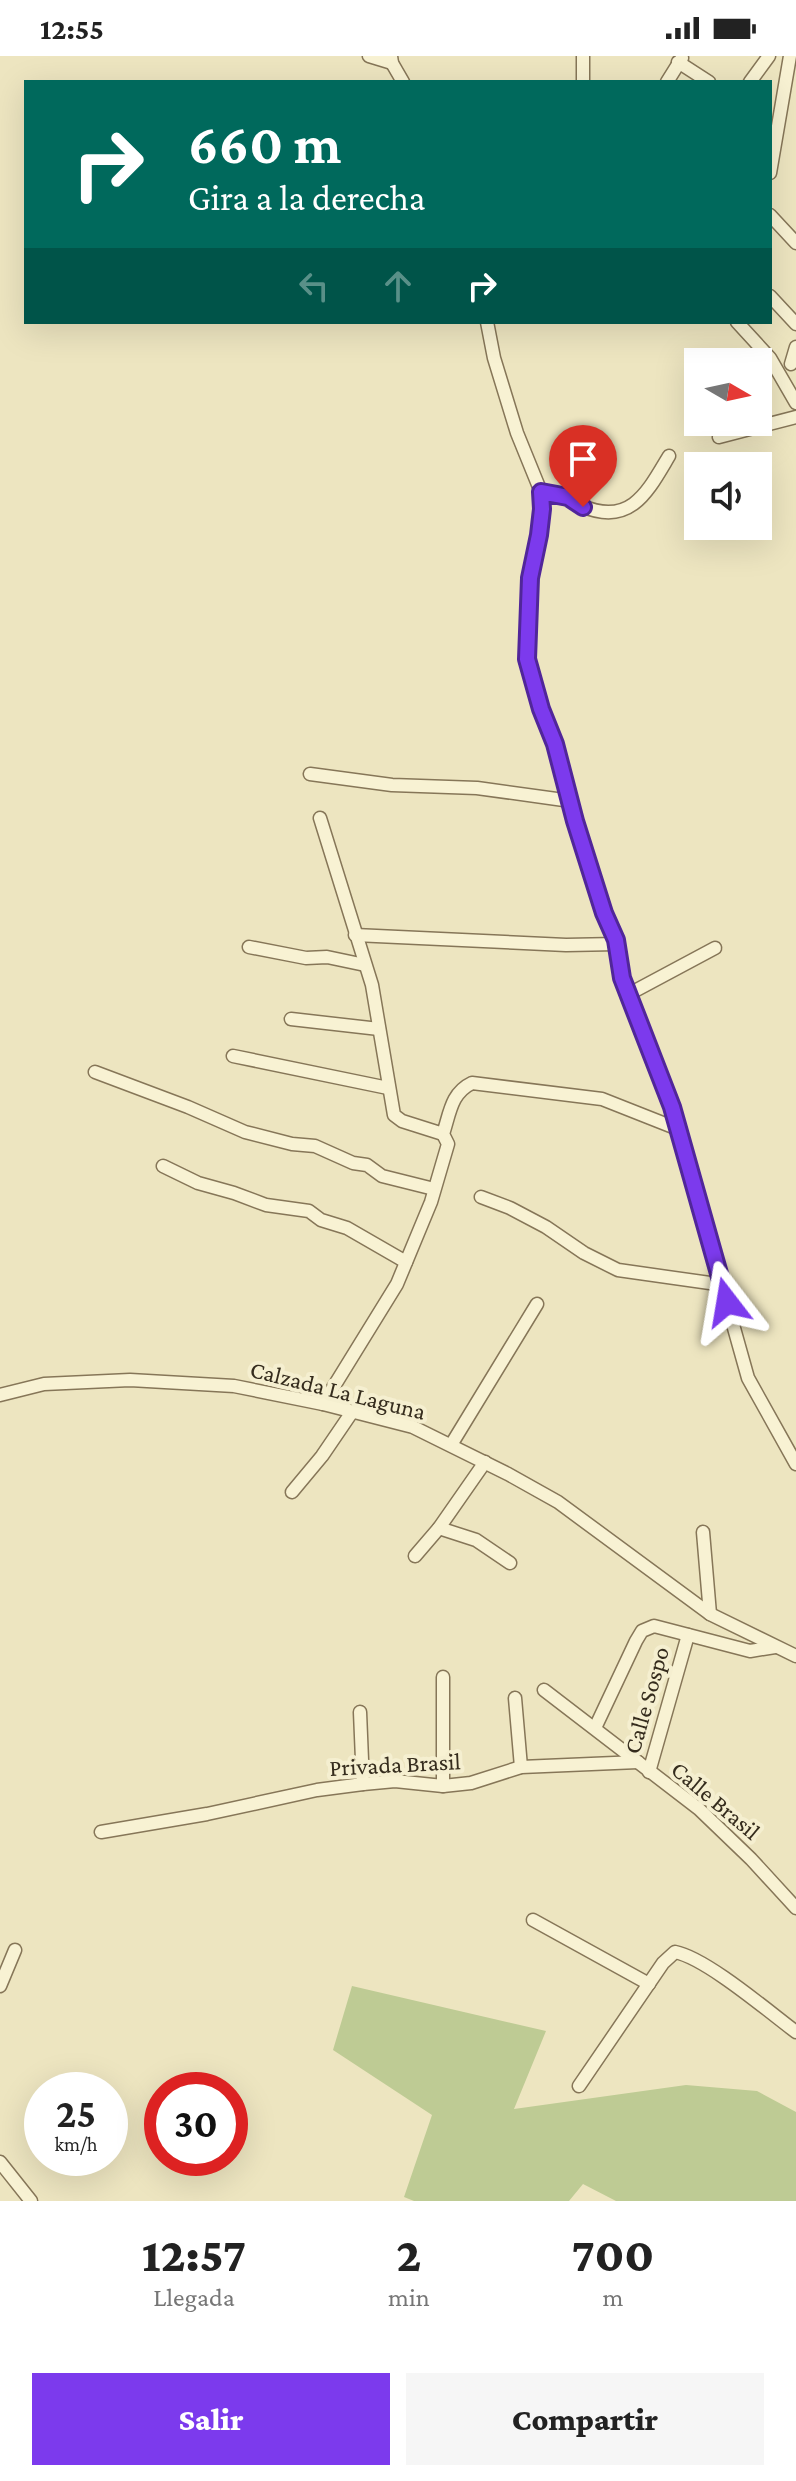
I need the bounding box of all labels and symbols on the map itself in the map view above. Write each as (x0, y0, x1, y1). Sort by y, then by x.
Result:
north arrow (684, 348, 772, 436)
pin (549, 425, 617, 507)
position arrow (685, 1260, 769, 1344)
street label: Calzada La Laguna (247, 1355, 429, 1425)
street label: Calle Sospo (618, 1643, 674, 1757)
street label: Privada Brasil (329, 1747, 461, 1781)
street label: Calle Brasil (666, 1755, 766, 1845)
speed limit sign: 30 (144, 2072, 248, 2176)

